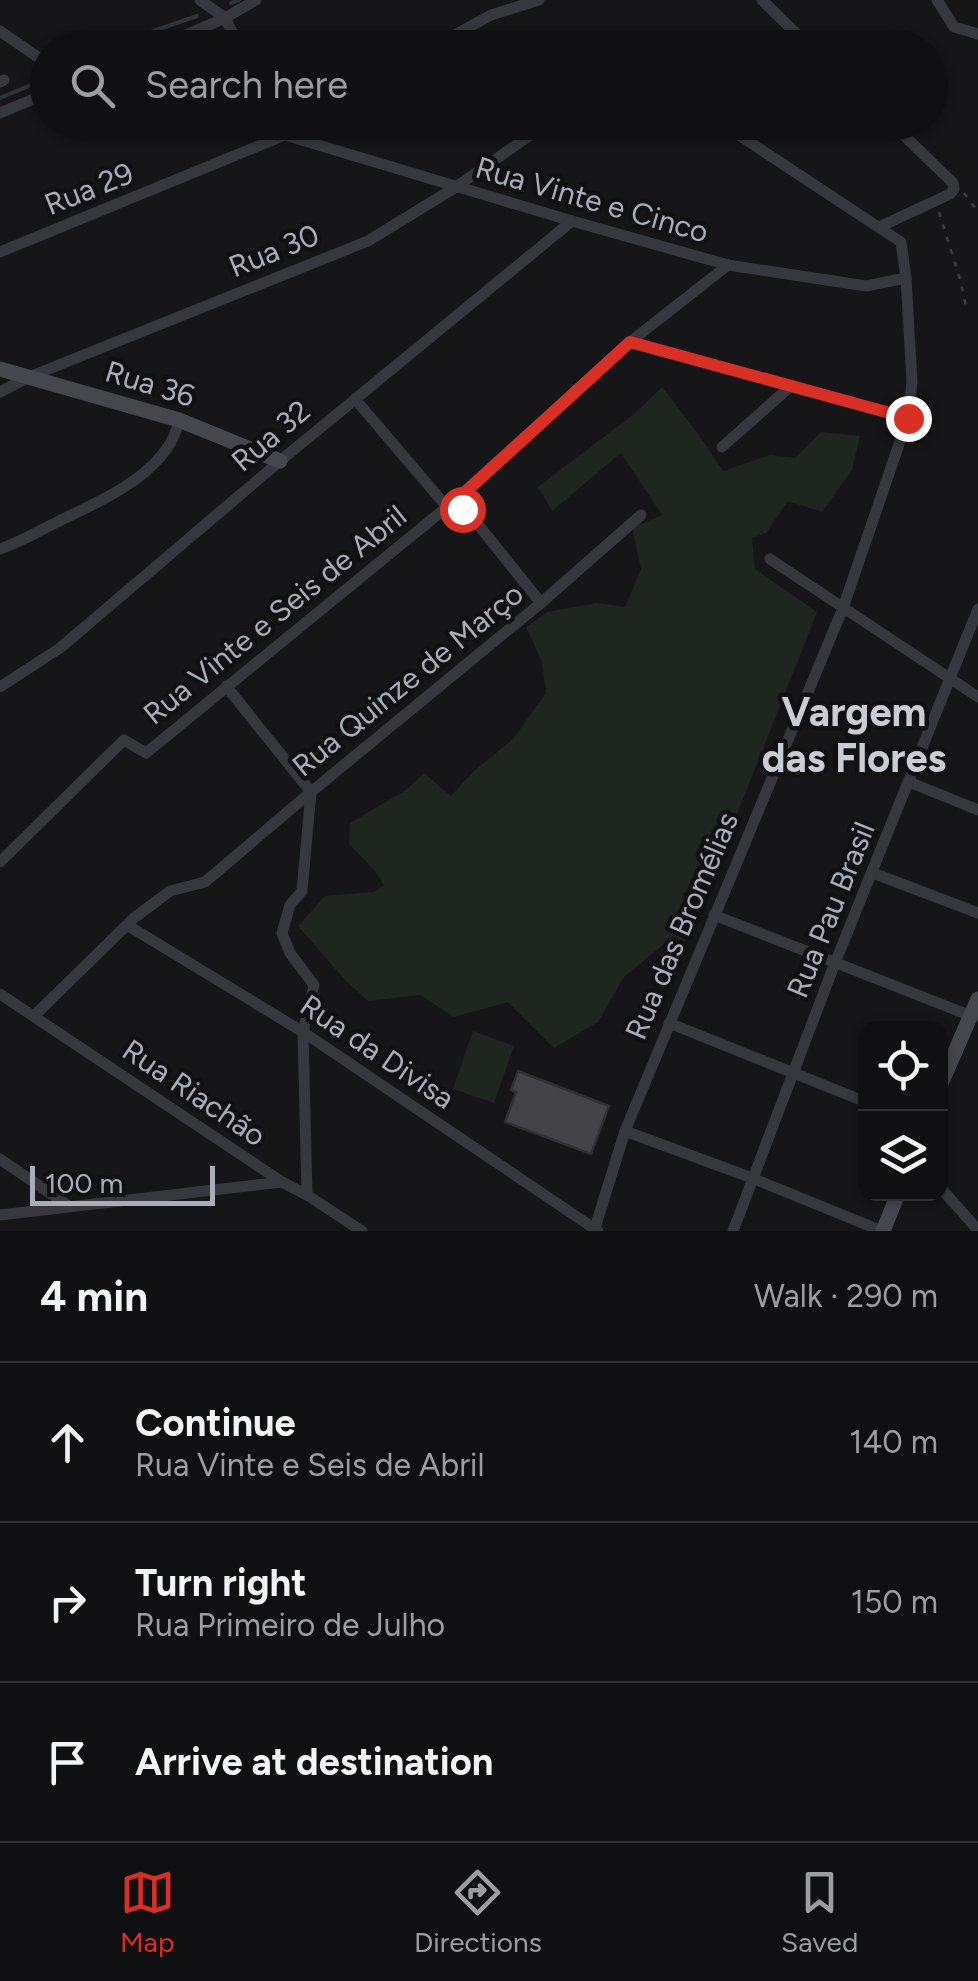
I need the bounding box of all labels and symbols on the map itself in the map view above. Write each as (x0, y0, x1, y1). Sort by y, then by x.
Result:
street label: Rua Vinte e Cinco (471, 149, 713, 250)
street label: Rua 29 (39, 154, 138, 223)
street label: Rua 30 (223, 216, 324, 285)
street label: Rua 36 (101, 352, 199, 415)
street label: Rua 32 (224, 392, 318, 479)
route end (886, 396, 932, 442)
route start (440, 487, 486, 533)
street label: Rua Vinte e Seis de Abril (136, 497, 414, 732)
street label: Rua Quinze de Março (285, 575, 531, 784)
district label: Vargem das Flores (762, 688, 946, 782)
street label: Rua das Bromélias (617, 807, 746, 1045)
street label: Rua Pau Brasil (779, 817, 883, 1003)
street label: Rua da Divisa (293, 986, 461, 1117)
street label: Rua Riachão (116, 1031, 273, 1154)
scale bar (30, 1161, 215, 1206)

